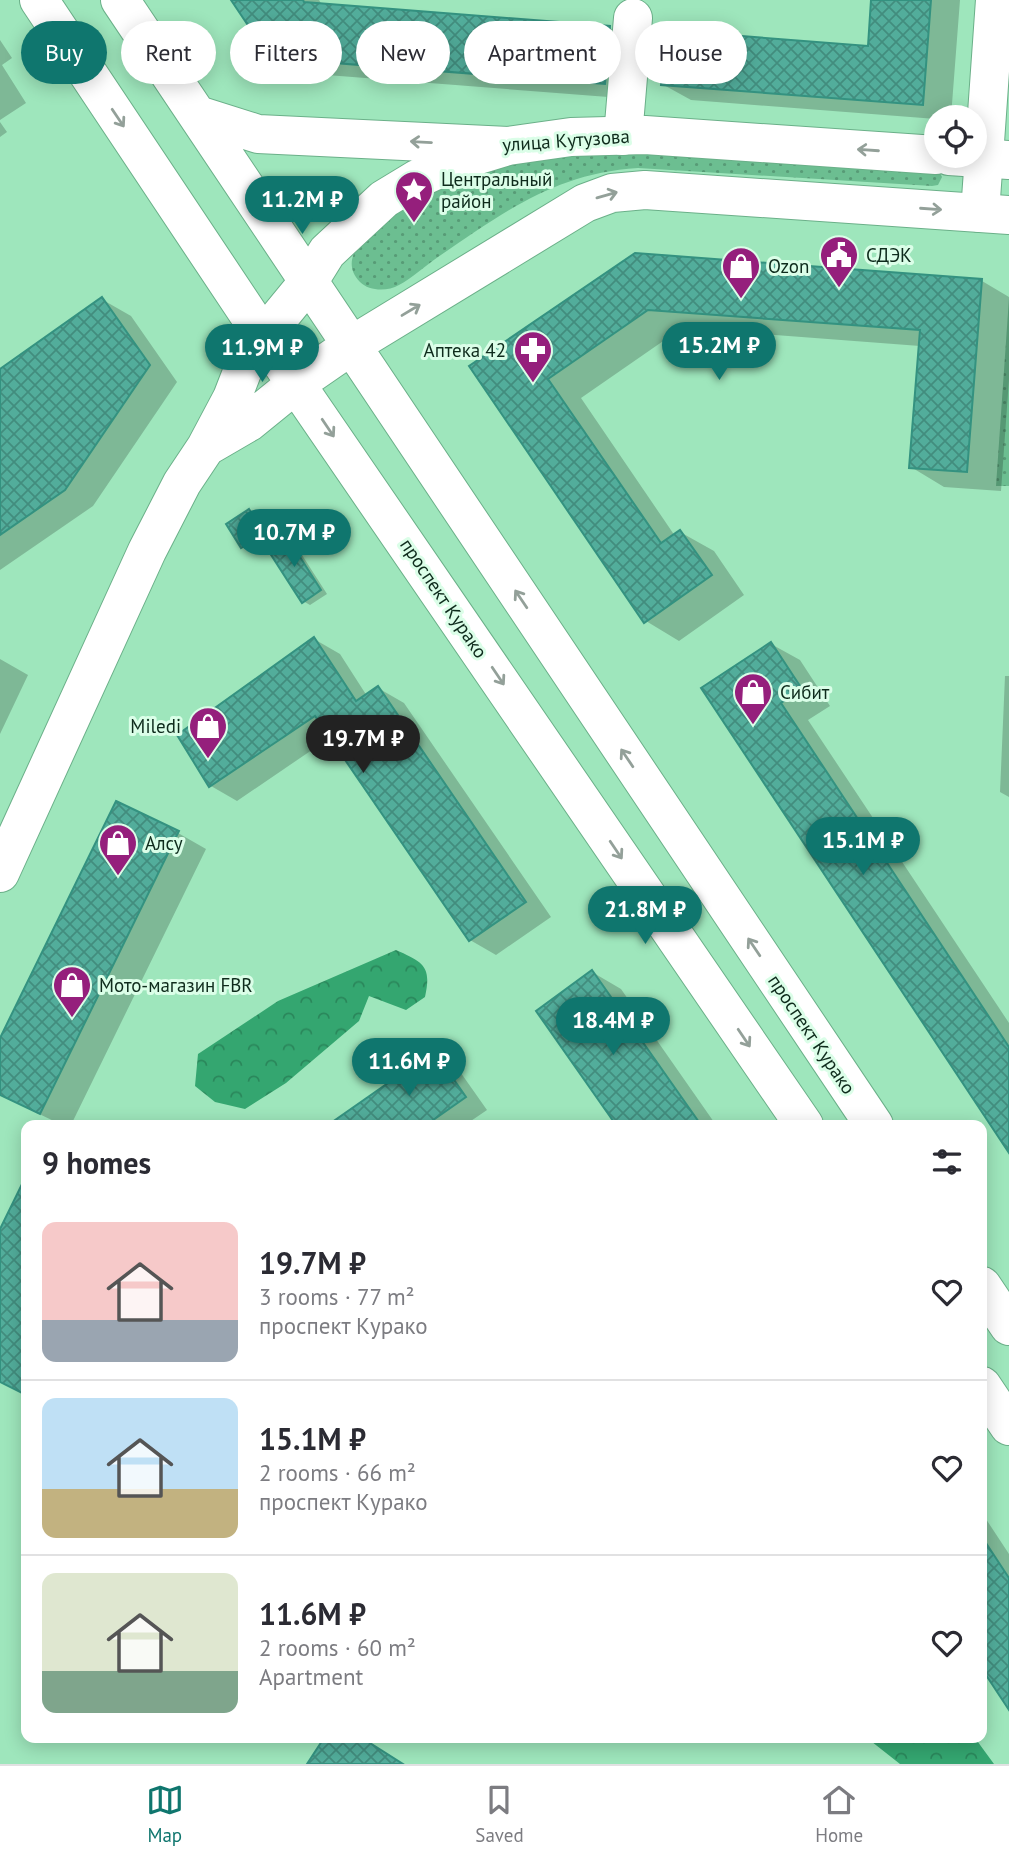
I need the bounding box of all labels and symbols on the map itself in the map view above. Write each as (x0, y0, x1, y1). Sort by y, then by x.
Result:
one-way arrow (111, 108, 125, 127)
street label: улица Кутузова (501, 124, 631, 156)
one-way arrow (410, 135, 433, 148)
one-way arrow (857, 143, 880, 156)
place label: Центральный район (441, 167, 552, 213)
place icon: Центральный район (393, 169, 435, 224)
pin: 11.2M ₽ (237, 176, 367, 236)
one-way arrow (596, 188, 618, 201)
one-way arrow (919, 203, 942, 216)
public building icon: СДЭК (818, 234, 860, 289)
place label: СДЭК (866, 243, 912, 267)
shop icon: Ozon (720, 245, 762, 300)
place label: Ozon (768, 254, 809, 278)
one-way arrow (401, 302, 421, 316)
pin: 15.2M ₽ (654, 322, 784, 382)
pin: 11.9M ₽ (197, 324, 327, 384)
pharmacy icon: Аптека 42 (512, 329, 554, 384)
place label: Аптека 42 (424, 338, 506, 362)
one-way arrow (321, 418, 335, 437)
pin: 10.7M ₽ (229, 510, 359, 569)
street label: проспект Курако (395, 534, 493, 662)
one-way arrow (514, 589, 528, 609)
one-way arrow (491, 666, 505, 685)
shop icon: Сибит (732, 671, 774, 726)
place label: Сибит (780, 680, 830, 704)
shop icon: Miledi (187, 705, 229, 760)
place label: Miledi (130, 714, 181, 738)
pin: 19.7M ₽ (298, 716, 428, 775)
one-way arrow (620, 749, 634, 768)
pin: 15.1M ₽ (798, 818, 928, 877)
shop icon: Алсу (97, 822, 139, 877)
place label: Алсу (145, 831, 183, 855)
one-way arrow (609, 839, 623, 859)
pin: 21.8M ₽ (580, 886, 710, 946)
one-way arrow (747, 937, 761, 957)
shop icon: Мото-магазин FBR (51, 964, 93, 1019)
street label: проспект Курако (763, 970, 861, 1098)
place label: Мото-магазин FBR (99, 973, 253, 997)
pin: 18.4M ₽ (548, 998, 678, 1057)
one-way arrow (737, 1027, 751, 1047)
pin: 11.6M ₽ (344, 1038, 474, 1098)

